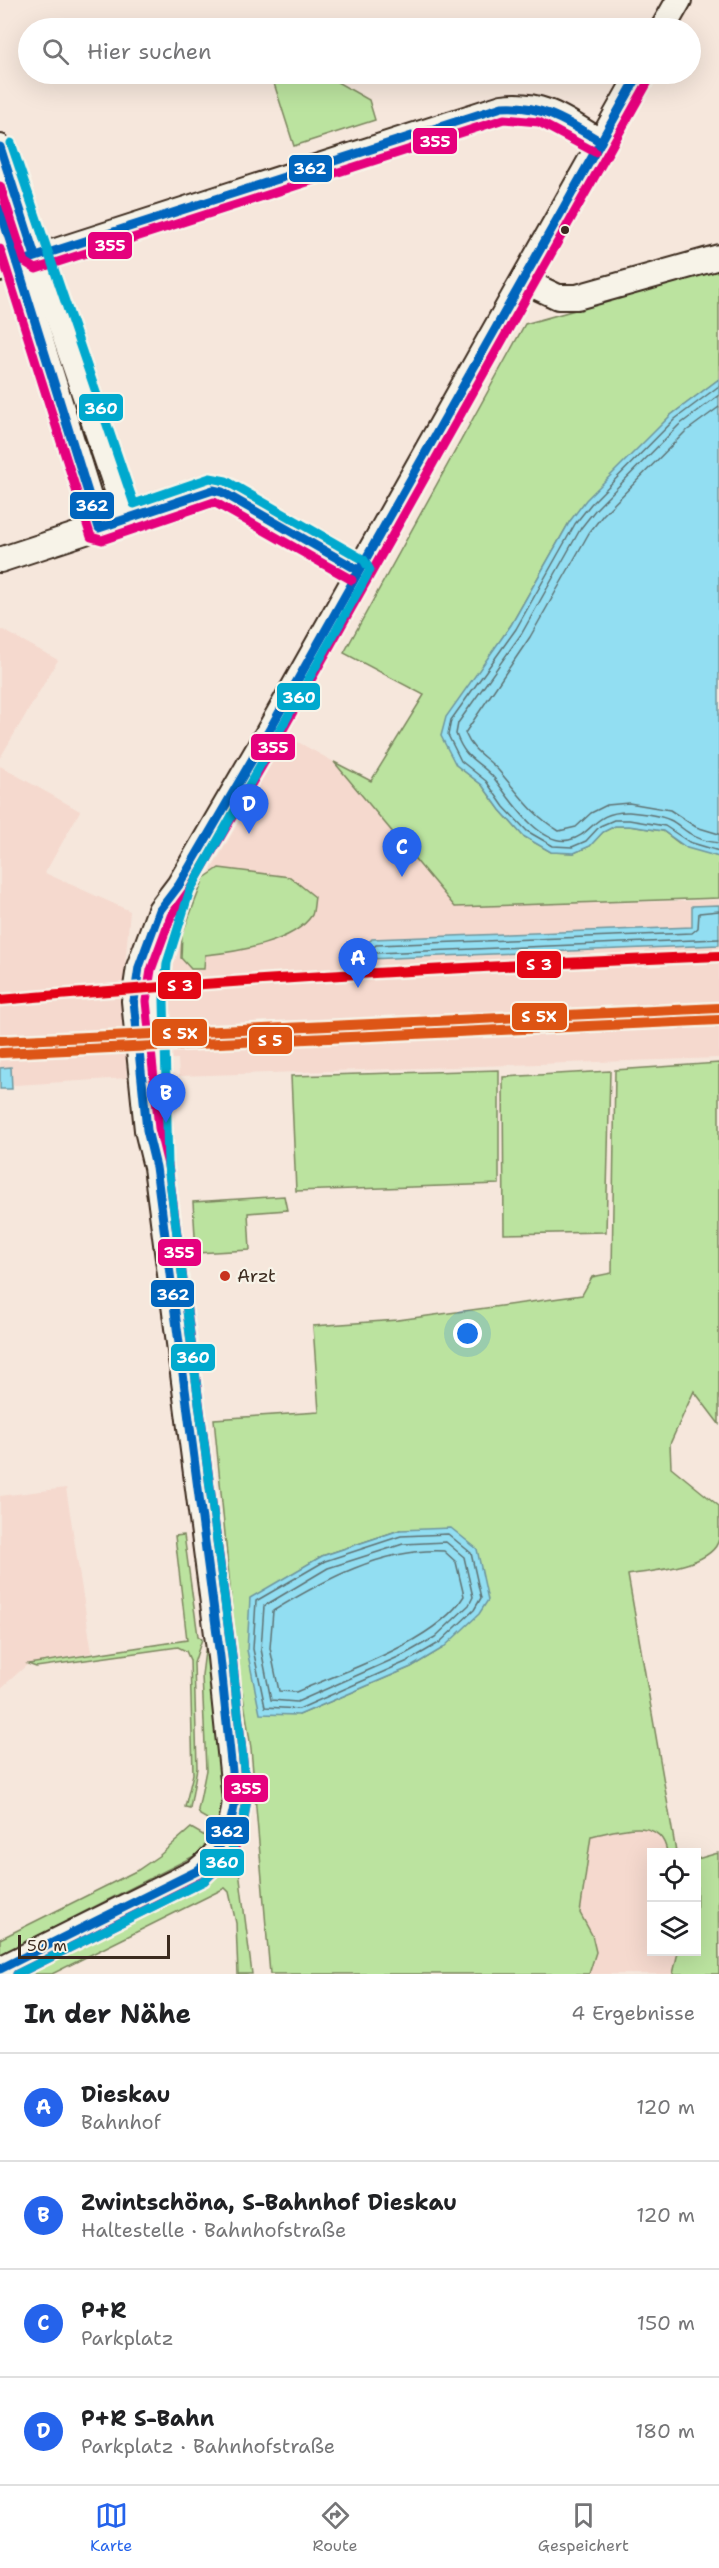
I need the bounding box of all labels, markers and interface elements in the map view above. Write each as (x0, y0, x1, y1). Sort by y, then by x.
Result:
search box (18, 18, 701, 84)
icon: search (39, 35, 72, 68)
text: Hier suchen (87, 37, 212, 66)
line badge: 355 (412, 127, 458, 155)
text: 355 (420, 131, 450, 152)
line badge: 362 (288, 154, 333, 183)
text: 362 (293, 158, 327, 179)
unlabelled marker (559, 224, 571, 236)
line badge: 355 (87, 231, 133, 260)
text: 355 (95, 235, 125, 256)
line badge: 360 (78, 393, 124, 422)
text: 360 (84, 398, 118, 419)
line badge: 362 (69, 491, 115, 520)
text: 362 (75, 495, 109, 516)
line badge: 360 (276, 682, 321, 711)
text: 360 (282, 687, 316, 708)
line badge: 355 (250, 733, 296, 761)
text: 355 (258, 737, 288, 758)
pin: D (230, 784, 268, 834)
pin: C (382, 828, 422, 877)
pin: A (338, 938, 378, 988)
line badge: S 3 (516, 950, 562, 979)
text: S 3 (526, 954, 552, 975)
line badge: S 3 (157, 971, 202, 1000)
text: S 3 (167, 975, 193, 996)
line badge: S 5X (511, 1002, 568, 1031)
text: S 5X (521, 1006, 557, 1027)
line badge: S 5X (151, 1018, 208, 1047)
text: S 5X (162, 1023, 198, 1044)
line badge: S 5 (248, 1026, 293, 1055)
text: S 5 (258, 1030, 282, 1051)
pin: B (146, 1074, 186, 1123)
line badge: 355 (157, 1238, 202, 1267)
text: 355 (164, 1242, 194, 1263)
place label: Arzt (237, 1264, 276, 1288)
marker: Arzt (218, 1269, 232, 1283)
line badge: 362 (150, 1279, 195, 1308)
text: 362 (156, 1284, 190, 1305)
your location (453, 1319, 482, 1348)
line badge: 360 (170, 1343, 216, 1372)
text: 360 (176, 1347, 210, 1368)
line badge: 355 (223, 1774, 269, 1803)
text: 355 (231, 1778, 261, 1799)
line badge: 362 (205, 1816, 250, 1845)
text: 362 (210, 1821, 244, 1842)
line badge: 360 (199, 1848, 245, 1877)
map controls (647, 1848, 701, 1956)
button: locate (647, 1848, 701, 1902)
text: 360 (205, 1852, 239, 1873)
button: layers (647, 1902, 701, 1956)
scale bar (18, 1932, 170, 1960)
text: 50 m (27, 1935, 67, 1956)
text: In der Nähe (24, 1996, 191, 2031)
text: 4 Ergebnisse (571, 2000, 695, 2026)
text: Dieskau (81, 2080, 170, 2109)
text: A (36, 2094, 51, 2120)
text: 120 m (636, 2094, 695, 2120)
text: Bahnhof (81, 2109, 161, 2135)
text: Zwintschöna, S-Bahnhof Dieskau (81, 2188, 457, 2217)
text: B (37, 2202, 50, 2228)
text: 120 m (636, 2202, 695, 2228)
text: Haltestelle · Bahnhofstraße (81, 2217, 346, 2243)
text: P+R (81, 2296, 126, 2325)
text: C (37, 2310, 50, 2336)
text: 150 m (637, 2310, 695, 2336)
text: Parkplatz (81, 2325, 174, 2351)
text: P+R S-Bahn (81, 2404, 214, 2433)
text: D (36, 2418, 51, 2444)
text: 180 m (635, 2418, 695, 2444)
text: Parkplatz · Bahnhofstraße (81, 2433, 335, 2459)
tab: Karte (90, 2499, 132, 2556)
tab: Route (313, 2499, 358, 2556)
tab: Gespeichert (538, 2499, 629, 2556)

